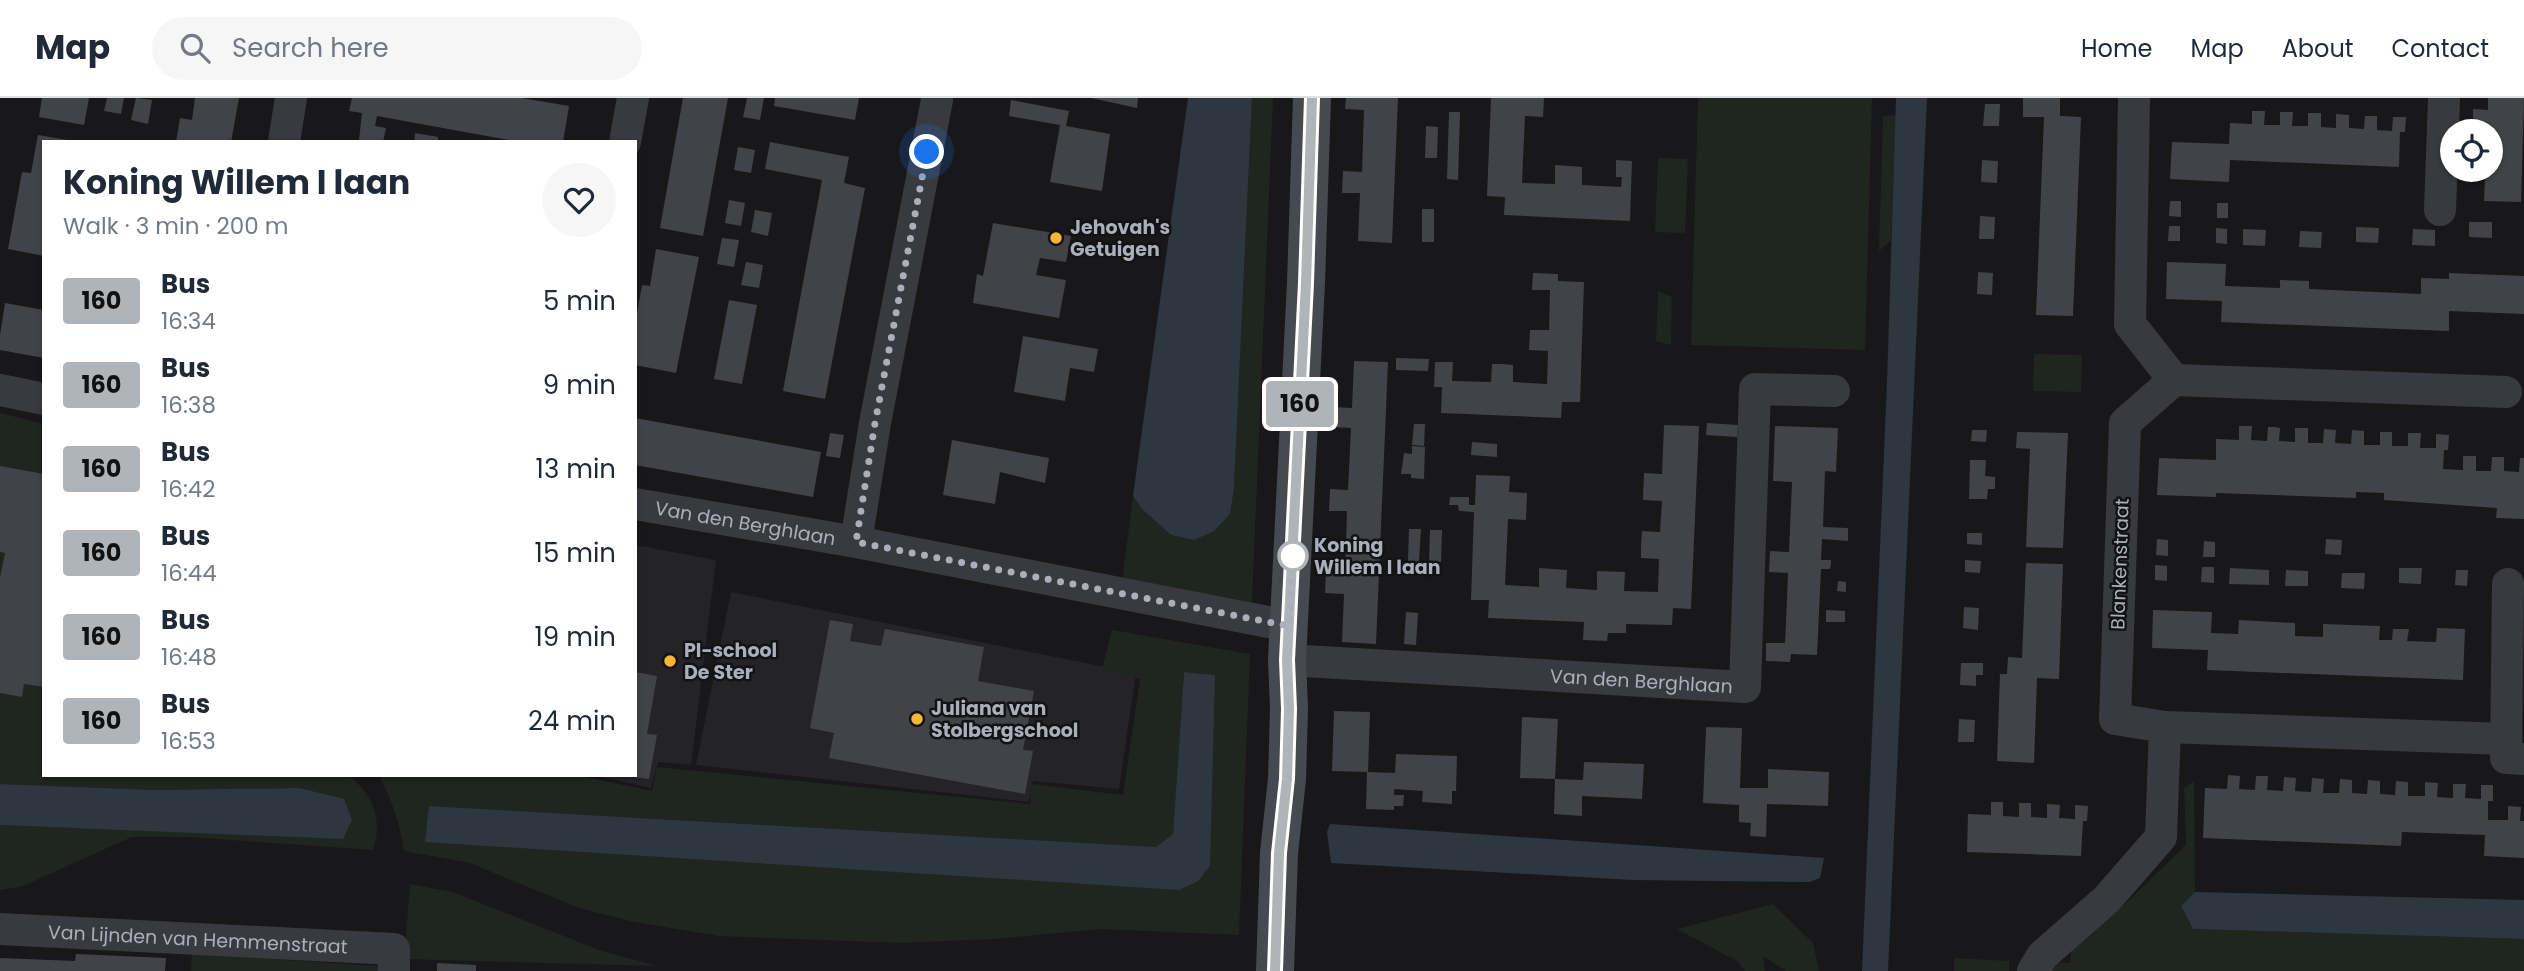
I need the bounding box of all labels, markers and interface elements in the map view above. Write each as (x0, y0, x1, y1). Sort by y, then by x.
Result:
search box (152, 17, 642, 80)
text: Map (35, 24, 110, 71)
icon: search (176, 29, 214, 67)
text: Search here (232, 30, 389, 66)
text: Home (2081, 32, 2153, 65)
text: Map (2191, 32, 2244, 65)
text: About (2282, 32, 2353, 65)
text: Contact (2391, 32, 2489, 65)
map controls (2440, 119, 2503, 182)
button: locate (2440, 119, 2503, 182)
your location (909, 134, 944, 169)
text: Koning Willem I laan (63, 159, 410, 206)
button: heart (542, 163, 616, 237)
text: Walk · 3 min · 200 m (63, 210, 289, 242)
place label: Jehovah's Getuigen (1070, 214, 1170, 263)
marker: Jehovah's Getuigen (1048, 230, 1064, 246)
text: Bus (161, 266, 210, 302)
text: 5 min (543, 283, 616, 319)
text: 160 (82, 284, 121, 317)
text: 16:34 (161, 305, 216, 337)
text: Bus (161, 350, 210, 386)
text: 9 min (543, 367, 616, 403)
text: 160 (82, 368, 121, 401)
line badge: 160 (1260, 381, 1340, 427)
text: 160 (1280, 387, 1320, 420)
text: 16:38 (161, 389, 216, 421)
text: Bus (161, 434, 210, 470)
text: 13 min (536, 451, 616, 487)
text: 160 (82, 452, 121, 485)
text: 16:42 (161, 473, 216, 505)
street label: Van den Berghlaan (653, 494, 838, 552)
street label: Blankenstraat (2104, 498, 2136, 630)
text: Bus (161, 518, 210, 554)
place label: Koning Willem I laan (1314, 532, 1441, 581)
text: 15 min (535, 535, 616, 571)
text: 160 (82, 536, 121, 569)
marker: Koning Willem I laan (1278, 541, 1308, 571)
text: 16:44 (161, 557, 217, 589)
text: Bus (161, 602, 210, 638)
text: 19 min (535, 619, 616, 655)
text: 160 (82, 620, 121, 653)
place label: PI-school De Ster (684, 637, 777, 686)
text: 16:48 (161, 641, 217, 673)
marker: PI-school De Ster (662, 653, 678, 669)
street label: Van den Berghlaan (1549, 662, 1734, 700)
text: Bus (161, 686, 210, 722)
place label: Juliana van Stolbergschool (931, 695, 1078, 744)
text: 24 min (528, 703, 616, 739)
text: 160 (82, 704, 121, 737)
marker: Juliana van Stolbergschool (909, 711, 925, 727)
text: 16:53 (161, 725, 216, 757)
street label: Van Lijnden van Hemmenstraat (47, 918, 348, 960)

